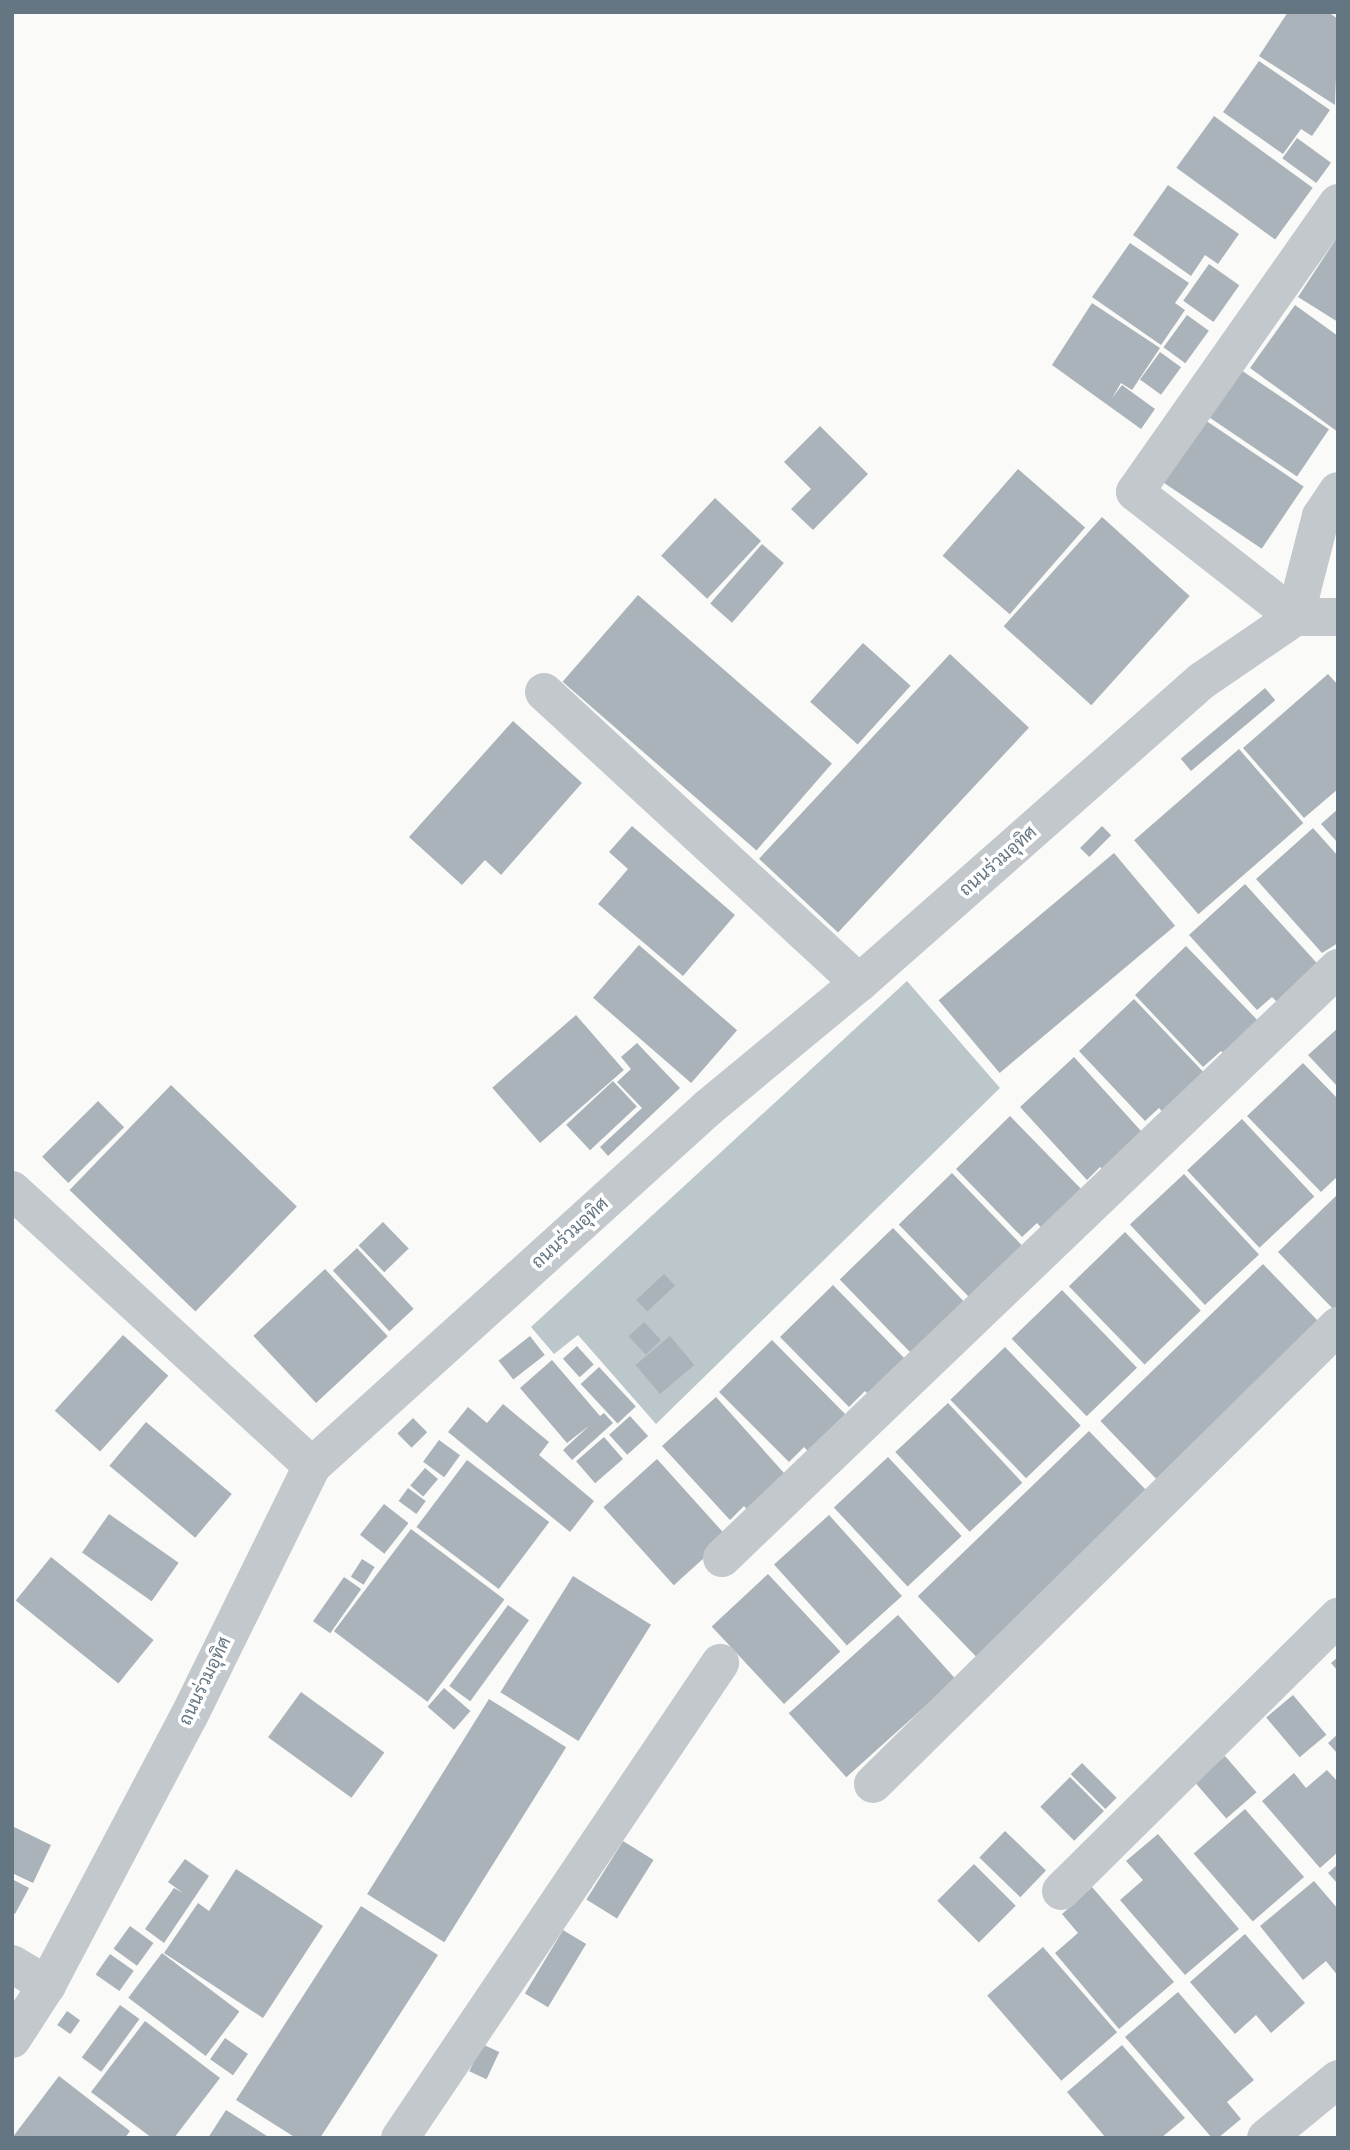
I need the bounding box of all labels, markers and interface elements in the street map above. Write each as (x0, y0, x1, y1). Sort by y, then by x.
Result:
street label: ถนนร่วมอุทิศ (955, 821, 1041, 901)
street label: ถนนร่วมอุทิศ (527, 1193, 613, 1273)
street label: ถนนร่วมอุทิศ (174, 1633, 236, 1729)

